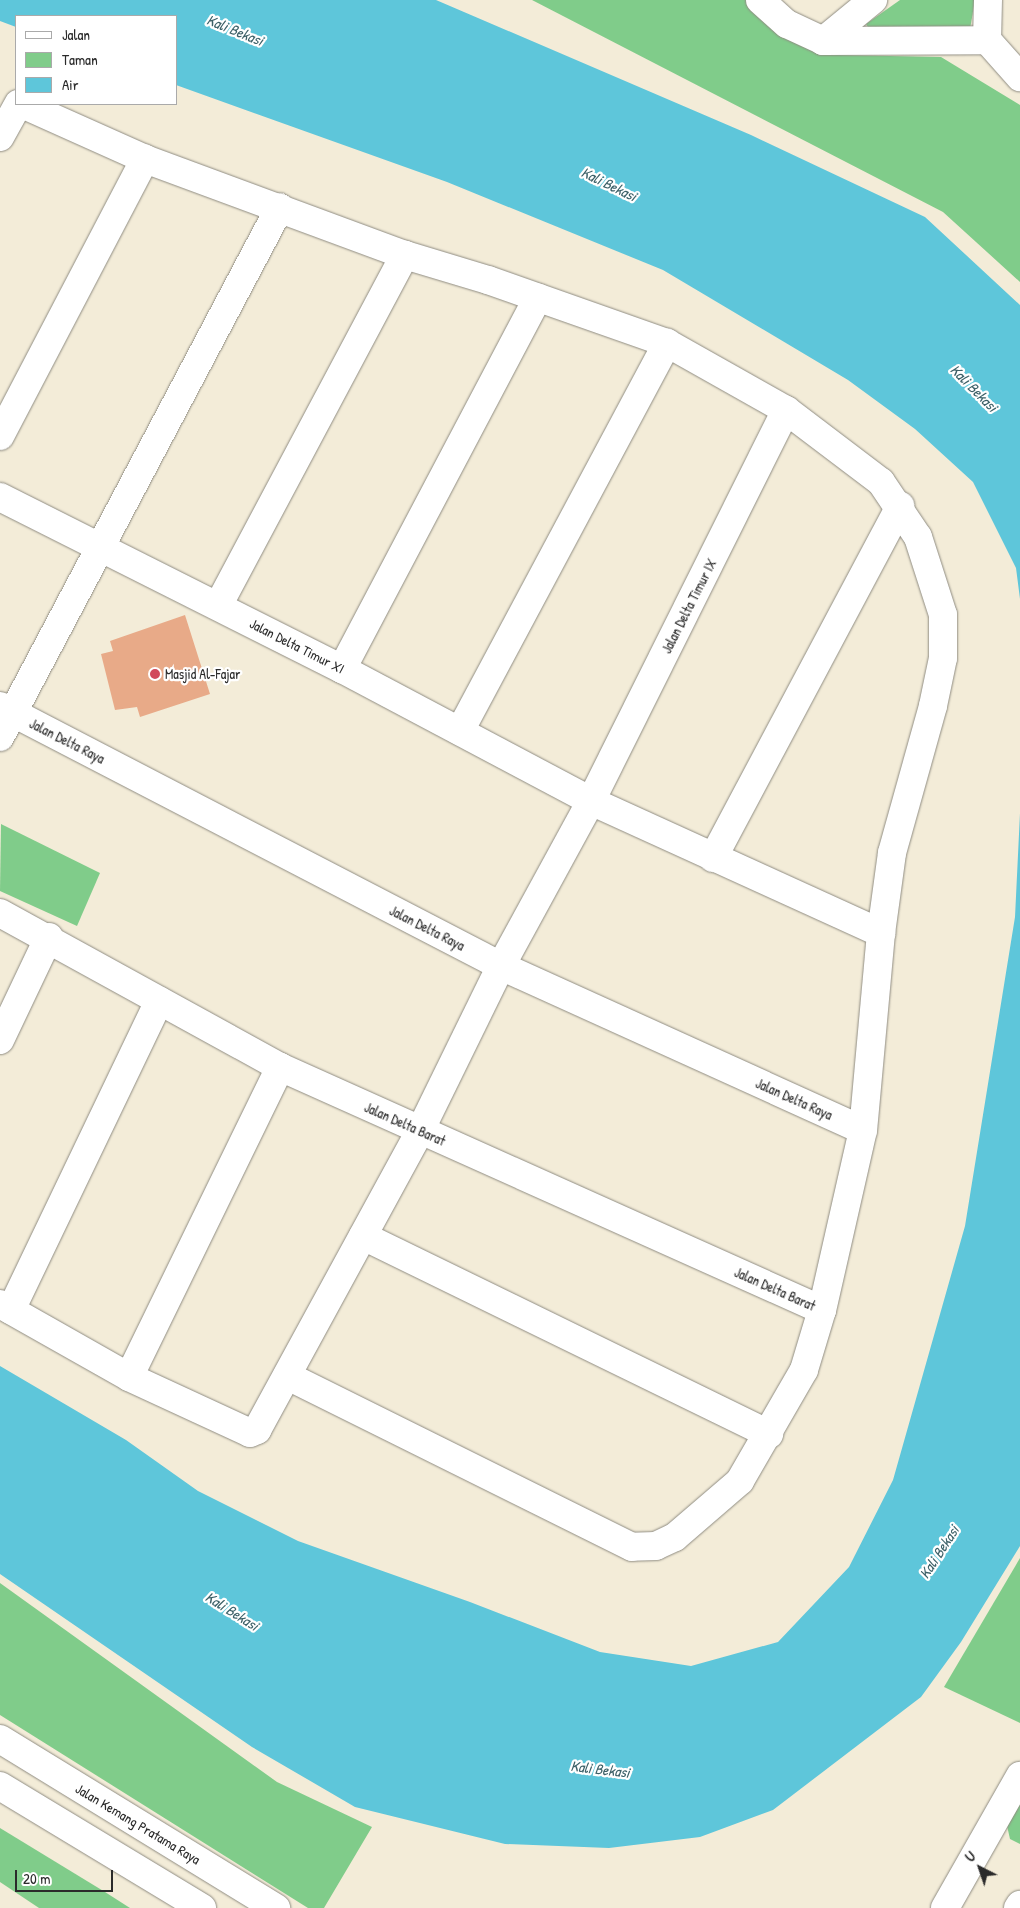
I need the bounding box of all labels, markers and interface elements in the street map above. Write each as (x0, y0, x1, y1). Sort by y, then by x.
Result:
water label: Kali Bekasi (204, 11, 266, 49)
legend (15, 15, 178, 105)
text: Jalan (62, 24, 90, 45)
text: Taman (62, 49, 98, 70)
text: Air (62, 74, 78, 95)
water label: Kali Bekasi (578, 163, 640, 205)
water label: Kali Bekasi (947, 361, 1001, 415)
street label: Jalan Delta Timur IX (658, 556, 720, 656)
street label: Jalan Delta Timur XI (247, 615, 347, 677)
place label: Masjid Al-Fajar (165, 666, 240, 682)
marker: Masjid Al-Fajar (149, 668, 161, 680)
street label: Jalan Delta Raya (27, 715, 107, 767)
street label: Jalan Delta Raya (387, 902, 467, 954)
street label: Jalan Delta Raya (753, 1075, 835, 1123)
street label: Jalan Delta Barat (362, 1099, 448, 1149)
street label: Jalan Delta Barat (732, 1264, 818, 1314)
water label: Kali Bekasi (915, 1522, 963, 1582)
water label: Kali Bekasi (202, 1588, 262, 1634)
water label: Kali Bekasi (569, 1756, 631, 1782)
street label: Jalan Kemang Pratama Raya (73, 1780, 203, 1868)
north arrow (955, 1843, 1005, 1893)
text: U (961, 1847, 979, 1866)
scale bar (18, 1860, 115, 1892)
text: 20 m (23, 1868, 50, 1889)

